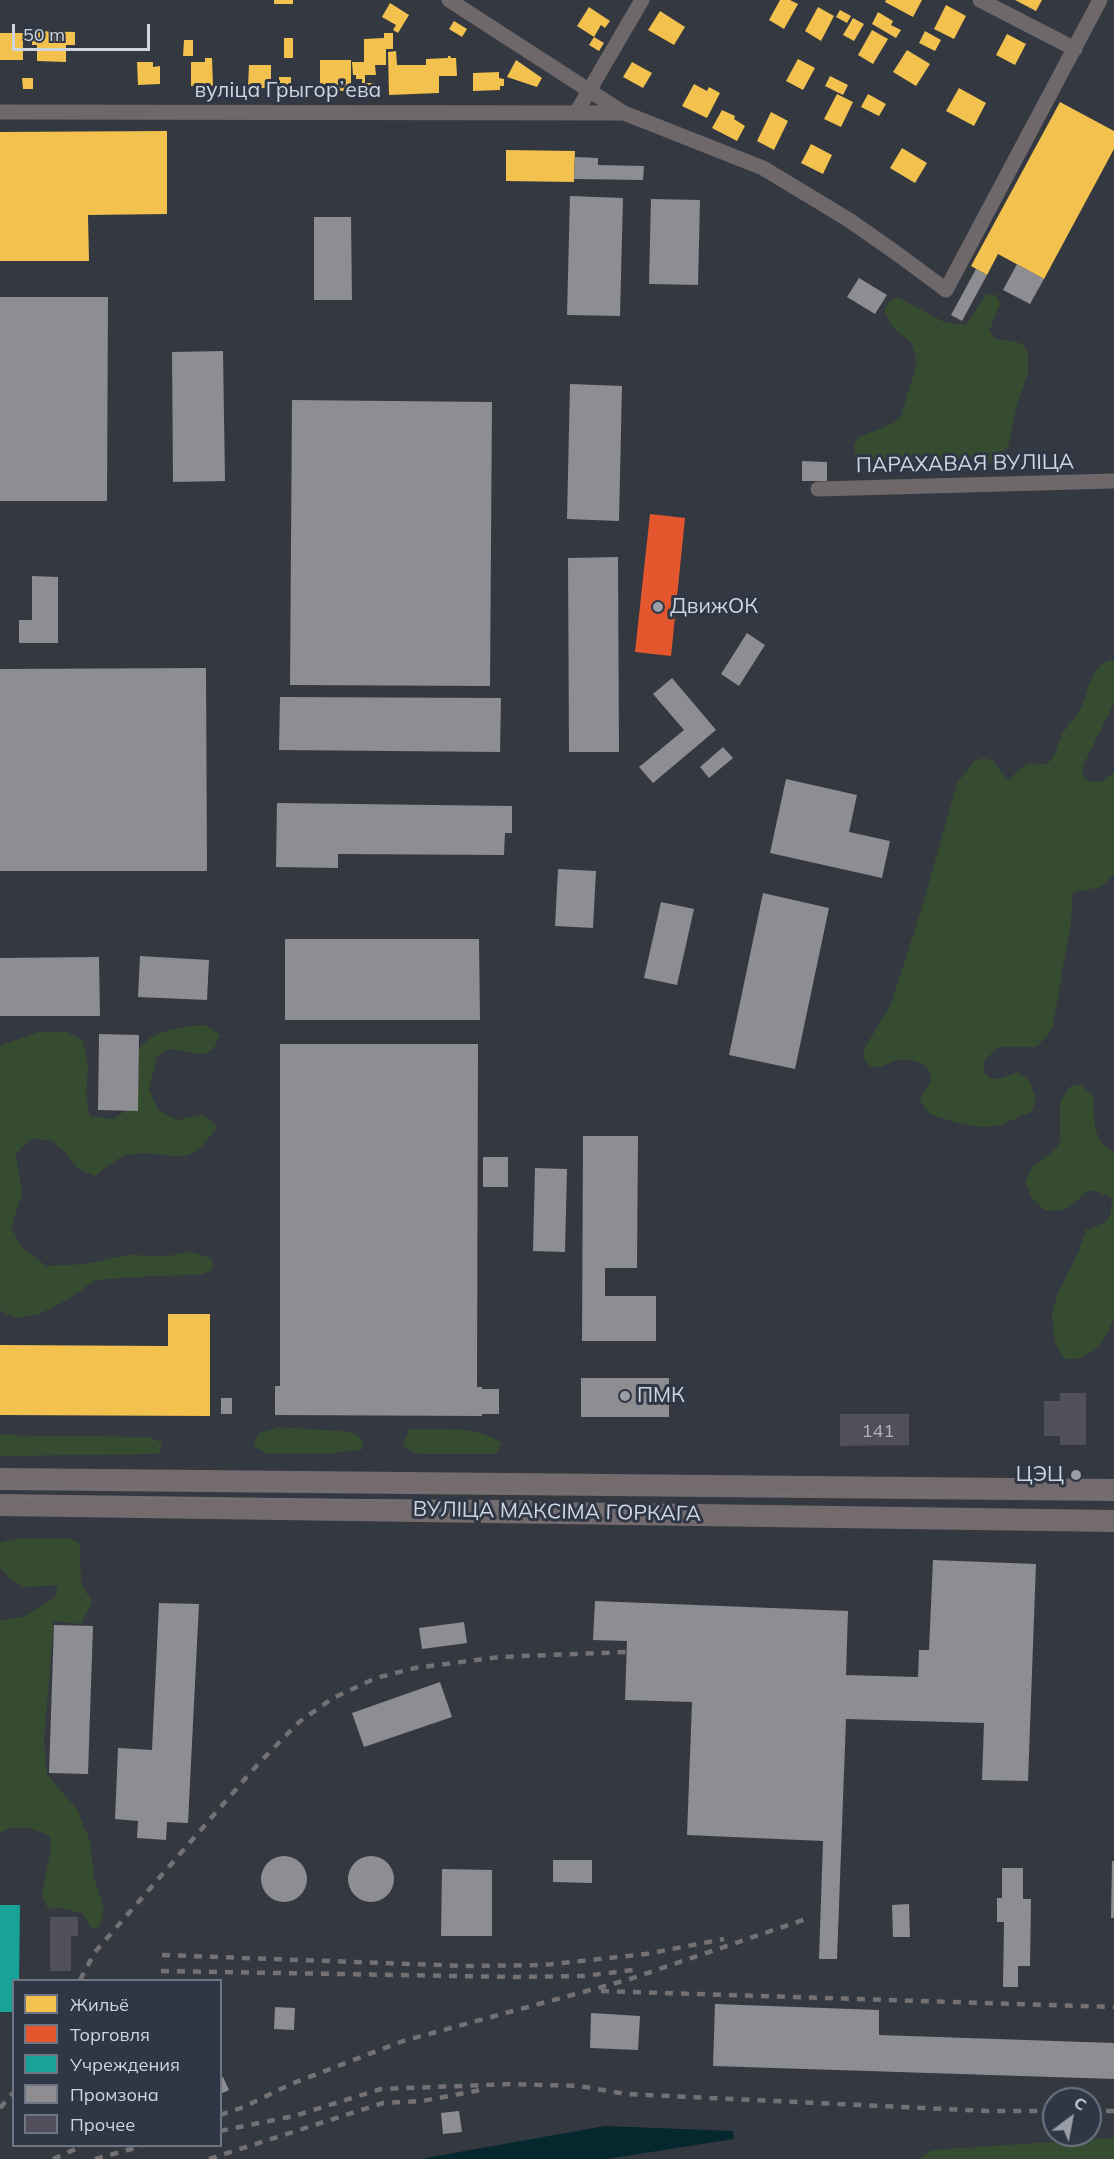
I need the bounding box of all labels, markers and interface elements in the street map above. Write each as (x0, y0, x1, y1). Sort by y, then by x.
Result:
scale bar (15, 12, 153, 50)
text: 50 m (23, 23, 65, 46)
street label: вуліца Грыгорʼева (195, 78, 381, 104)
street label: ПАРАХАВАЯ ВУЛІЦА (856, 449, 1074, 479)
place label: ДвижОК (670, 594, 758, 620)
marker: ДвижОК (651, 600, 665, 614)
place label: ПМК (637, 1383, 685, 1409)
marker: ПМК (618, 1389, 632, 1403)
house number: 141 (862, 1421, 894, 1443)
place label: ЦЭЦ (1016, 1462, 1064, 1488)
marker: ЦЭЦ (1069, 1468, 1083, 1482)
street label: ВУЛІЦА МАКСІМА ГОРКАГА (413, 1497, 701, 1527)
legend (12, 1979, 222, 2147)
text: Жильё (70, 1993, 129, 2016)
text: Торговля (70, 2023, 150, 2046)
text: Учреждения (70, 2053, 180, 2076)
text: Промзона (70, 2083, 159, 2106)
north arrow (1042, 2087, 1102, 2147)
text: С (1071, 2092, 1090, 2115)
text: Прочее (70, 2113, 135, 2136)

